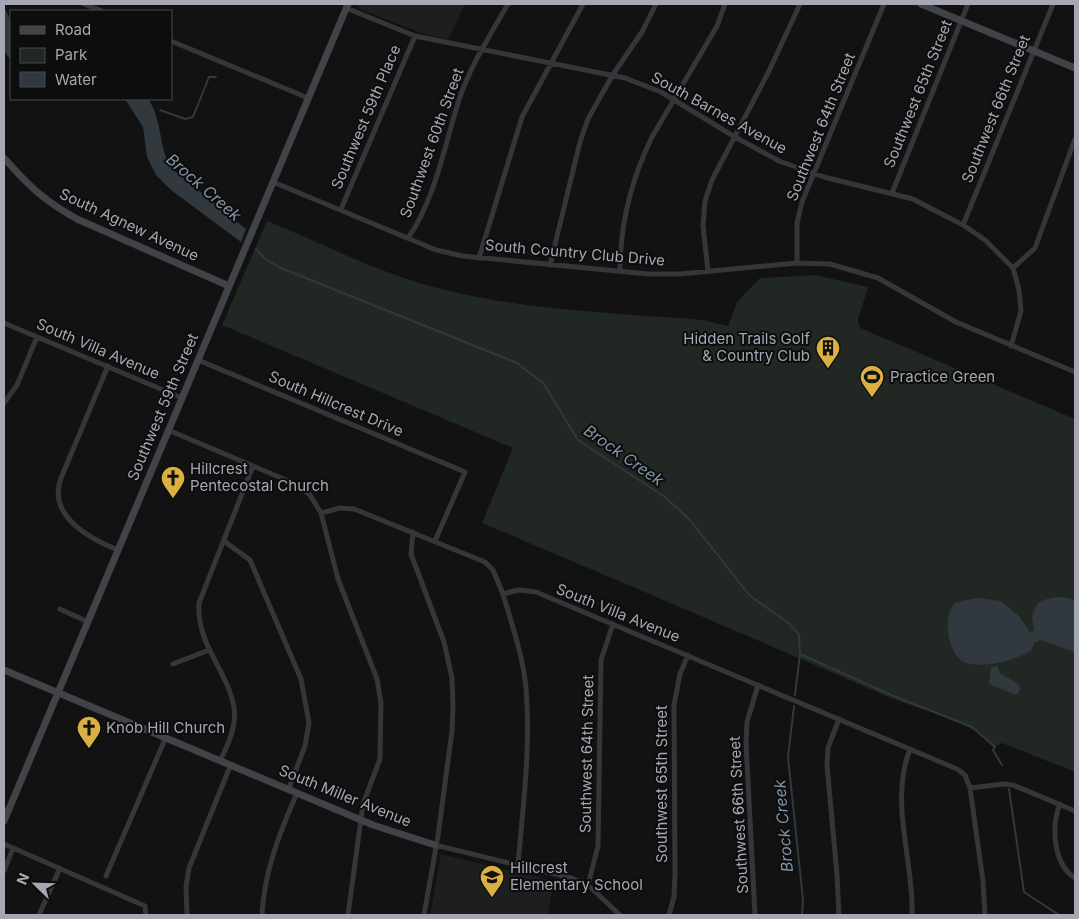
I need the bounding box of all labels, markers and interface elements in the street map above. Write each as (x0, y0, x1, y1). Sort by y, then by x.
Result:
legend (10, 10, 172, 100)
street label: Southwest 65th Street (879, 17, 956, 171)
text: Road (55, 20, 91, 39)
street label: Southwest 66th Street (957, 32, 1034, 186)
street label: Southwest 59th Place (327, 42, 404, 192)
text: Park (55, 45, 88, 64)
street label: Southwest 64th Street (782, 50, 859, 204)
street label: Southwest 60th Street (396, 65, 468, 220)
street label: South Barnes Avenue (648, 67, 790, 158)
text: Water (55, 70, 97, 89)
water label: Brock Creek (162, 149, 246, 225)
street label: South Agnew Avenue (57, 184, 202, 265)
street label: South Country Club Drive (484, 235, 666, 270)
street label: South Villa Avenue (34, 314, 163, 383)
place label: Hidden Trails Golf & Country Club (683, 329, 810, 365)
street label: Southwest 59th Street (123, 330, 202, 483)
building icon: Hidden Trails Golf & Country Club (815, 335, 841, 369)
sports icon: Practice Green (859, 364, 885, 398)
street label: South Hillcrest Drive (266, 367, 406, 441)
place label: Practice Green (890, 367, 995, 386)
water label: Brock Creek (580, 420, 668, 490)
place label: Hillcrest Pentecostal Church (190, 459, 329, 495)
church icon: Hillcrest Pentecostal Church (160, 465, 186, 499)
street label: South Villa Avenue (553, 579, 683, 646)
street label: Southwest 64th Street (576, 675, 597, 833)
street label: Southwest 65th Street (652, 705, 671, 863)
church icon: Knob Hill Church (76, 715, 102, 749)
place label: Knob Hill Church (106, 718, 225, 737)
street label: Southwest 66th Street (725, 736, 752, 894)
street label: South Miller Avenue (276, 760, 414, 831)
water label: Brock Creek (769, 779, 797, 873)
place label: Hillcrest Elementary School (510, 858, 643, 894)
north arrow (10, 859, 60, 909)
school or university icon: Hillcrest Elementary School (479, 864, 505, 898)
text: N (13, 870, 32, 887)

